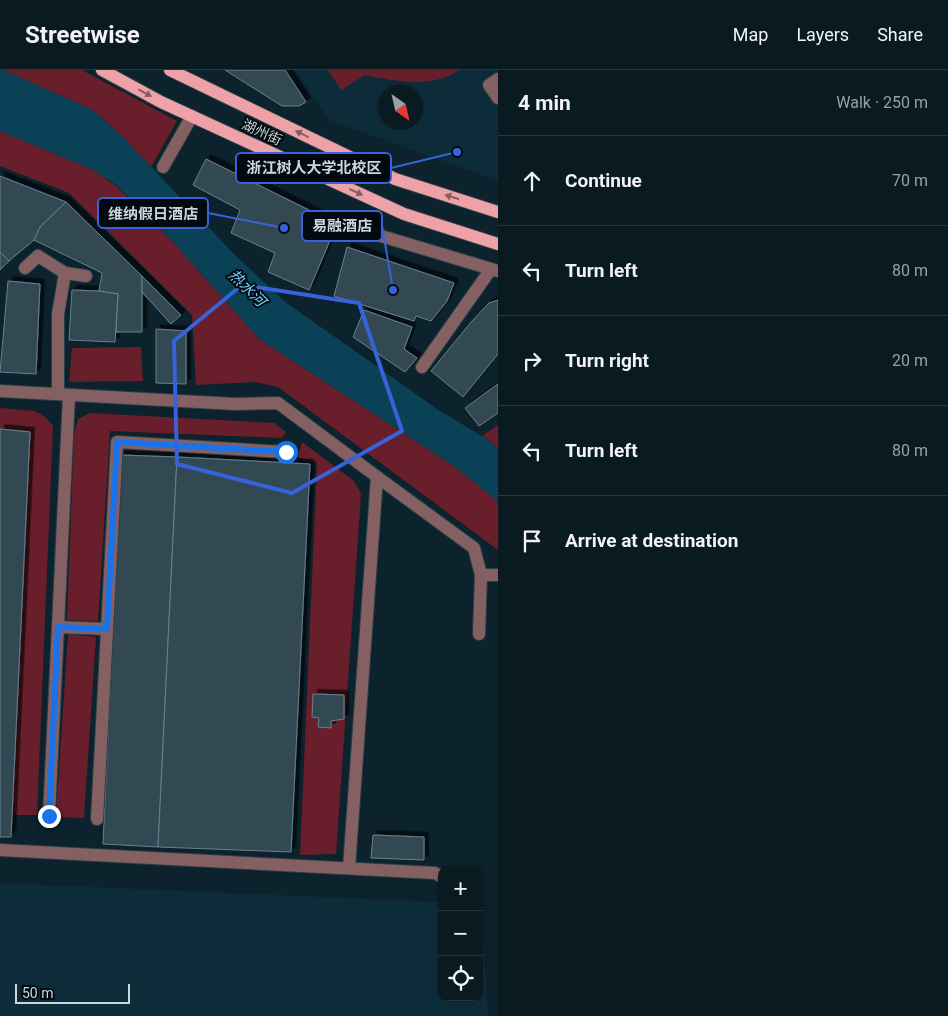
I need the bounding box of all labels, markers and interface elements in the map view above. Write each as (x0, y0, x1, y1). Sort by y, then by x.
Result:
text: Streetwise (25, 21, 140, 49)
text: Map (733, 24, 768, 45)
text: Layers (796, 24, 849, 45)
text: Share (877, 24, 923, 45)
north arrow (378, 85, 423, 130)
one-way arrow (138, 89, 152, 97)
text: 4 min (518, 91, 571, 115)
text: Walk · 250 m (836, 93, 928, 112)
street label: 湖州街 (240, 116, 284, 148)
one-way arrow (295, 130, 309, 138)
callout: 浙江树人大学北校区 (236, 153, 391, 183)
text: 浙江树人大学北校区 (246, 159, 382, 177)
icon: ahead (518, 167, 546, 195)
text: Continue (565, 169, 642, 192)
text: 70 m (892, 171, 928, 190)
one-way arrow (348, 187, 363, 196)
one-way arrow (444, 193, 459, 201)
callout: 维纳假日酒店 (98, 198, 208, 228)
text: 维纳假日酒店 (108, 205, 198, 223)
callout: 易融酒店 (302, 211, 382, 241)
text: 易融酒店 (312, 217, 372, 235)
icon: left (518, 257, 546, 285)
text: Turn left (565, 259, 638, 282)
text: 80 m (892, 261, 928, 280)
water label: 热水河 (225, 266, 271, 312)
icon: right (518, 347, 546, 375)
text: Turn right (565, 349, 649, 372)
text: 20 m (892, 351, 928, 370)
icon: left (518, 437, 546, 465)
text: Turn left (565, 439, 638, 462)
route start (275, 441, 298, 464)
text: 80 m (892, 441, 928, 460)
icon: arrive (518, 527, 546, 555)
text: Arrive at destination (565, 529, 738, 552)
route end (38, 805, 61, 828)
map controls (438, 866, 483, 1001)
button: + (438, 866, 483, 911)
button: − (438, 911, 483, 956)
button: locate (438, 956, 483, 1001)
scale bar (15, 981, 130, 1004)
text: 50 m (22, 985, 54, 1001)

